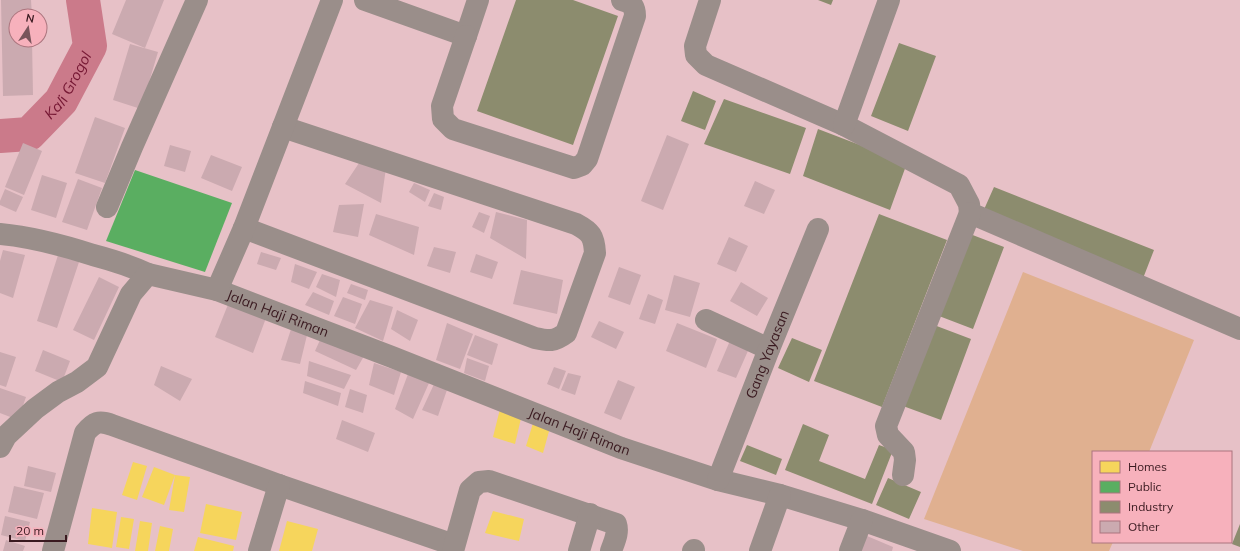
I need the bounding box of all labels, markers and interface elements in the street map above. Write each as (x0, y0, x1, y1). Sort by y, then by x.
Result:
north arrow (8, 8, 48, 48)
text: N (25, 11, 36, 26)
water label: Kali Grogol (40, 48, 95, 123)
street label: Jalan Haji Riman (224, 286, 331, 341)
street label: Gang Yayasan (742, 307, 793, 401)
street label: Jalan Haji Riman (526, 403, 633, 459)
legend (1092, 451, 1232, 543)
text: Homes (1128, 459, 1167, 474)
text: Public (1128, 479, 1162, 494)
text: Industry (1128, 499, 1174, 514)
scale bar (10, 517, 66, 543)
text: Other (1128, 519, 1160, 534)
text: 20 m (16, 523, 44, 538)

